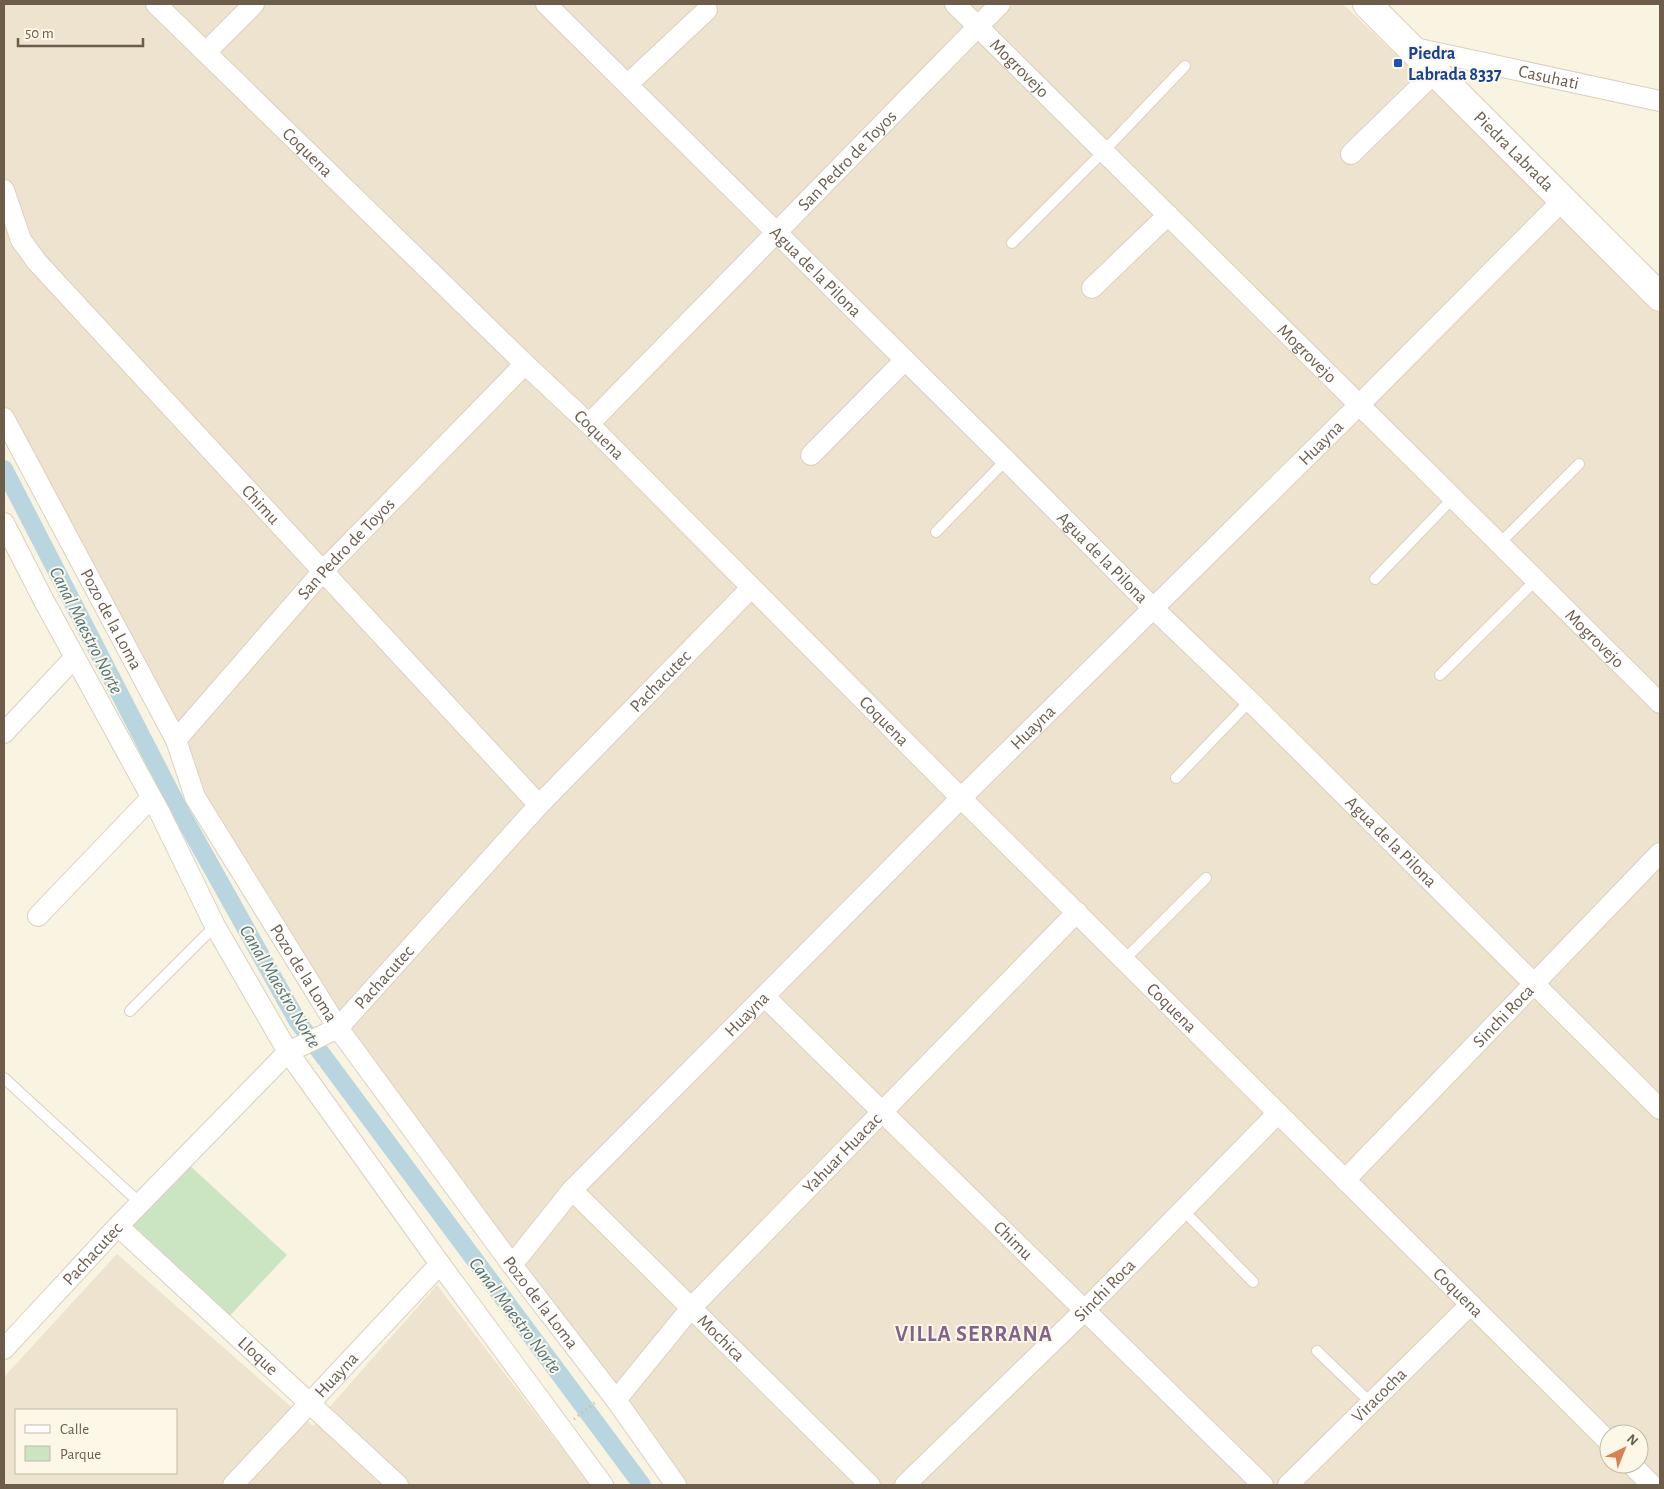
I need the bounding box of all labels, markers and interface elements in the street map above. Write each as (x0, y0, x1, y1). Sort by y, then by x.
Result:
scale bar (18, 15, 142, 47)
text: 50 m (25, 26, 54, 41)
street label: Mogrovejo (986, 36, 1052, 102)
place label: Piedra Labrada 8337 (1408, 45, 1502, 84)
marker: Piedra Labrada 8337 (1392, 57, 1404, 69)
street label: Casuhati (1517, 63, 1580, 93)
street label: San Pedro de Toyos (795, 107, 900, 215)
street label: Piedra Labrada (1470, 108, 1557, 195)
street label: Coquena (279, 125, 336, 181)
street label: Agua de la Pilona (766, 223, 864, 321)
street label: Mogrovejo (1273, 321, 1340, 387)
street label: Coquena (570, 407, 627, 464)
street label: Huayna (1296, 418, 1347, 469)
street label: Chimu (238, 482, 283, 528)
street label: San Pedro de Toyos (295, 495, 399, 603)
street label: Agua de la Pilona (1053, 509, 1151, 607)
water label: Canal Maestro Norte (45, 564, 126, 697)
street label: Pozo de la Loma (76, 566, 145, 673)
street label: Mogrovejo (1561, 606, 1627, 672)
street label: Pachacutec (627, 647, 695, 716)
street label: Coquena (855, 693, 912, 750)
street label: Huayna (1008, 702, 1059, 754)
street label: Agua de la Pilona (1341, 793, 1440, 891)
street label: Pozo de la Loma (266, 921, 340, 1025)
water label: Canal Maestro Norte (236, 922, 324, 1052)
street label: Pachacutec (352, 942, 418, 1013)
street label: Coquena (1143, 980, 1200, 1037)
street label: Sinchi Roca (1470, 982, 1538, 1051)
street label: Huayna (722, 989, 773, 1040)
street label: Yahuar Huacac (800, 1110, 885, 1197)
street label: Chimu (990, 1218, 1036, 1264)
street label: Pachacutec (60, 1219, 127, 1289)
street label: Pozo de la Loma (499, 1253, 581, 1353)
water label: Canal Maestro Norte (465, 1254, 564, 1377)
street label: Sinchi Roca (1071, 1256, 1139, 1325)
street label: Coquena (1429, 1265, 1486, 1321)
street label: Mochica (693, 1311, 748, 1365)
district label: VILLA SERRANA (895, 1323, 1053, 1345)
street label: Lloque (234, 1334, 281, 1379)
street label: Huayna (312, 1349, 362, 1402)
street label: Viracocha (1349, 1365, 1411, 1426)
legend (15, 1409, 178, 1474)
text: Calle (60, 1422, 89, 1437)
north arrow (1599, 1424, 1649, 1474)
text: N (1624, 1432, 1641, 1449)
text: Parque (60, 1447, 101, 1462)

